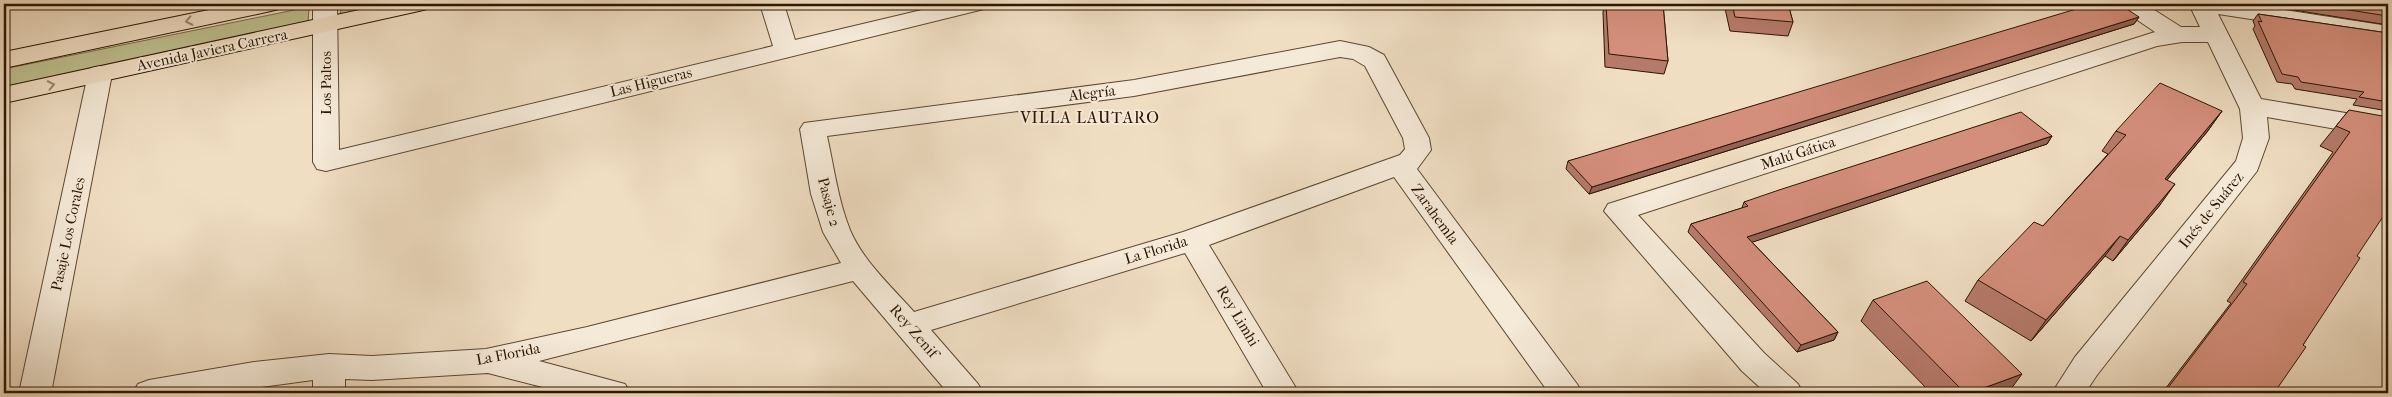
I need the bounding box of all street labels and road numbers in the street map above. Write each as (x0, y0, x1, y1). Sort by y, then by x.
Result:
street label: Avenida Javiera Carrera (134, 25, 290, 75)
street label: Los Paltos (317, 51, 335, 115)
street label: Las Higueras (608, 63, 694, 101)
street label: Alegría (1067, 81, 1117, 105)
street label: Malú Gática (1758, 132, 1838, 173)
street label: Inés de Suárez (2175, 168, 2247, 252)
street label: Pasaje Los Corales (47, 175, 89, 293)
street label: Pasaje 2 (814, 175, 844, 229)
street label: Zarahemla (1407, 181, 1463, 248)
street label: La Florida (1122, 232, 1191, 268)
street label: Rey Limhi (1213, 282, 1263, 350)
street label: Rey Zenif (886, 301, 944, 364)
street label: La Florida (474, 339, 543, 369)

